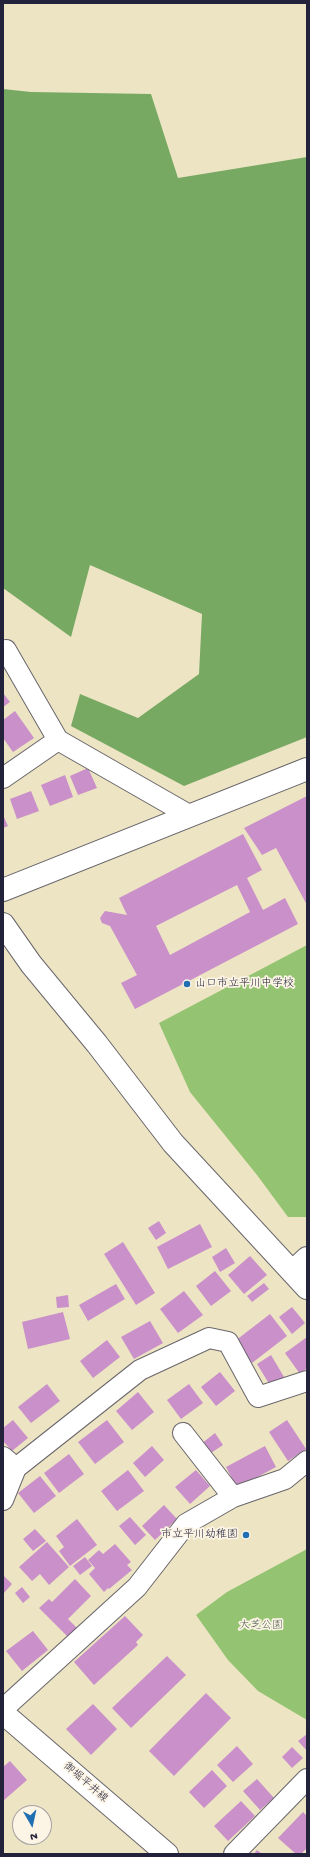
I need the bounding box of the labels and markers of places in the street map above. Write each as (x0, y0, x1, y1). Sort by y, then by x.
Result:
place label: 山口市立平川中学校 (195, 977, 294, 991)
marker: 山口市立平川中学校 (182, 979, 192, 989)
place label: 市立平川幼稚園 (161, 1528, 238, 1542)
marker: 市立平川幼稚園 (241, 1530, 251, 1540)

